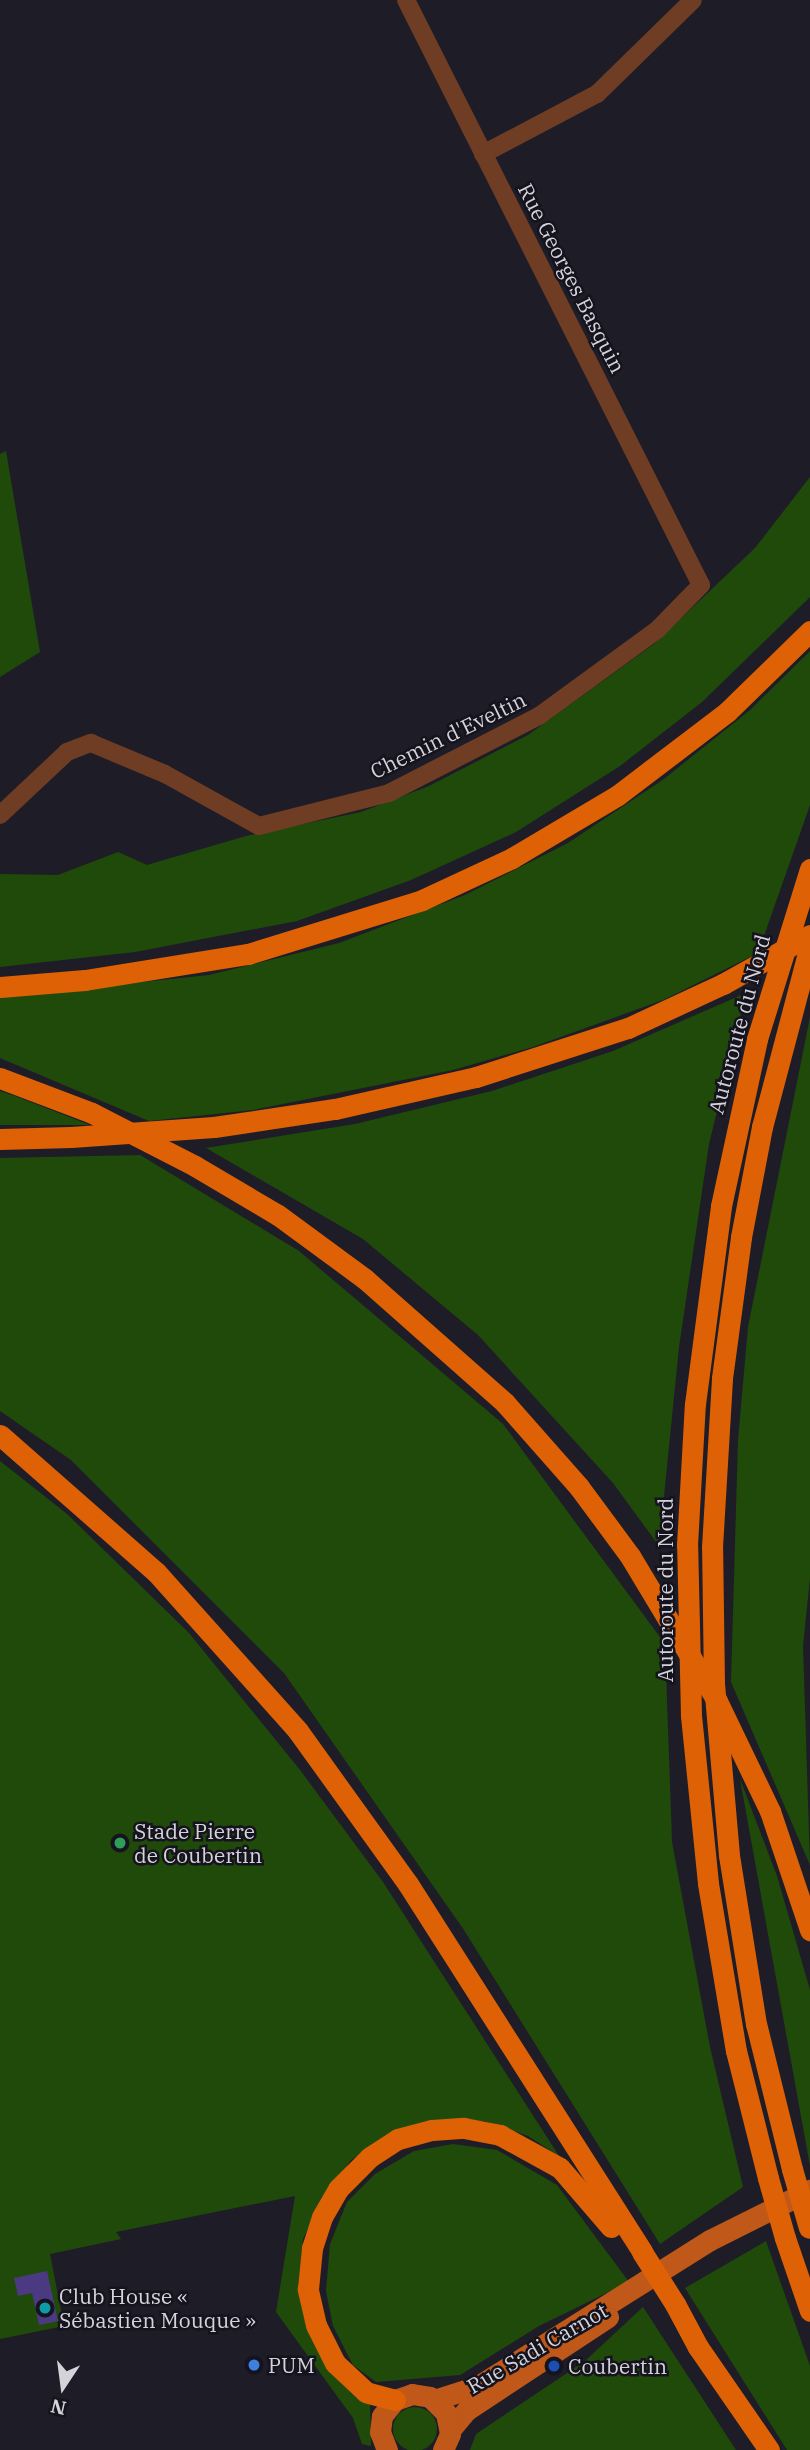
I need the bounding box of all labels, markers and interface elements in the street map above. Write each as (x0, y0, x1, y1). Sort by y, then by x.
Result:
street label: Rue Georges Basquin (513, 179, 631, 377)
street label: Chemin d'Eveltin (366, 686, 530, 784)
street label: Autoroute du Nord (703, 932, 775, 1116)
street label: Autoroute du Nord (652, 1498, 678, 1682)
place label: Stade Pierre de Coubertin (134, 1818, 262, 1868)
marker: Stade Pierre de Coubertin (112, 1835, 128, 1851)
place label: Club House « Sébastien Mouque » (59, 2283, 256, 2333)
street label: Rue Sadi Carnot (462, 2298, 612, 2398)
marker: Club House « Sébastien Mouque » (37, 2300, 53, 2316)
north arrow (28, 2352, 98, 2422)
place label: PUM (268, 2352, 315, 2378)
place label: Coubertin (568, 2353, 667, 2379)
marker: PUM (246, 2357, 262, 2373)
marker: Coubertin (546, 2358, 562, 2374)
text: N (48, 2394, 68, 2421)

